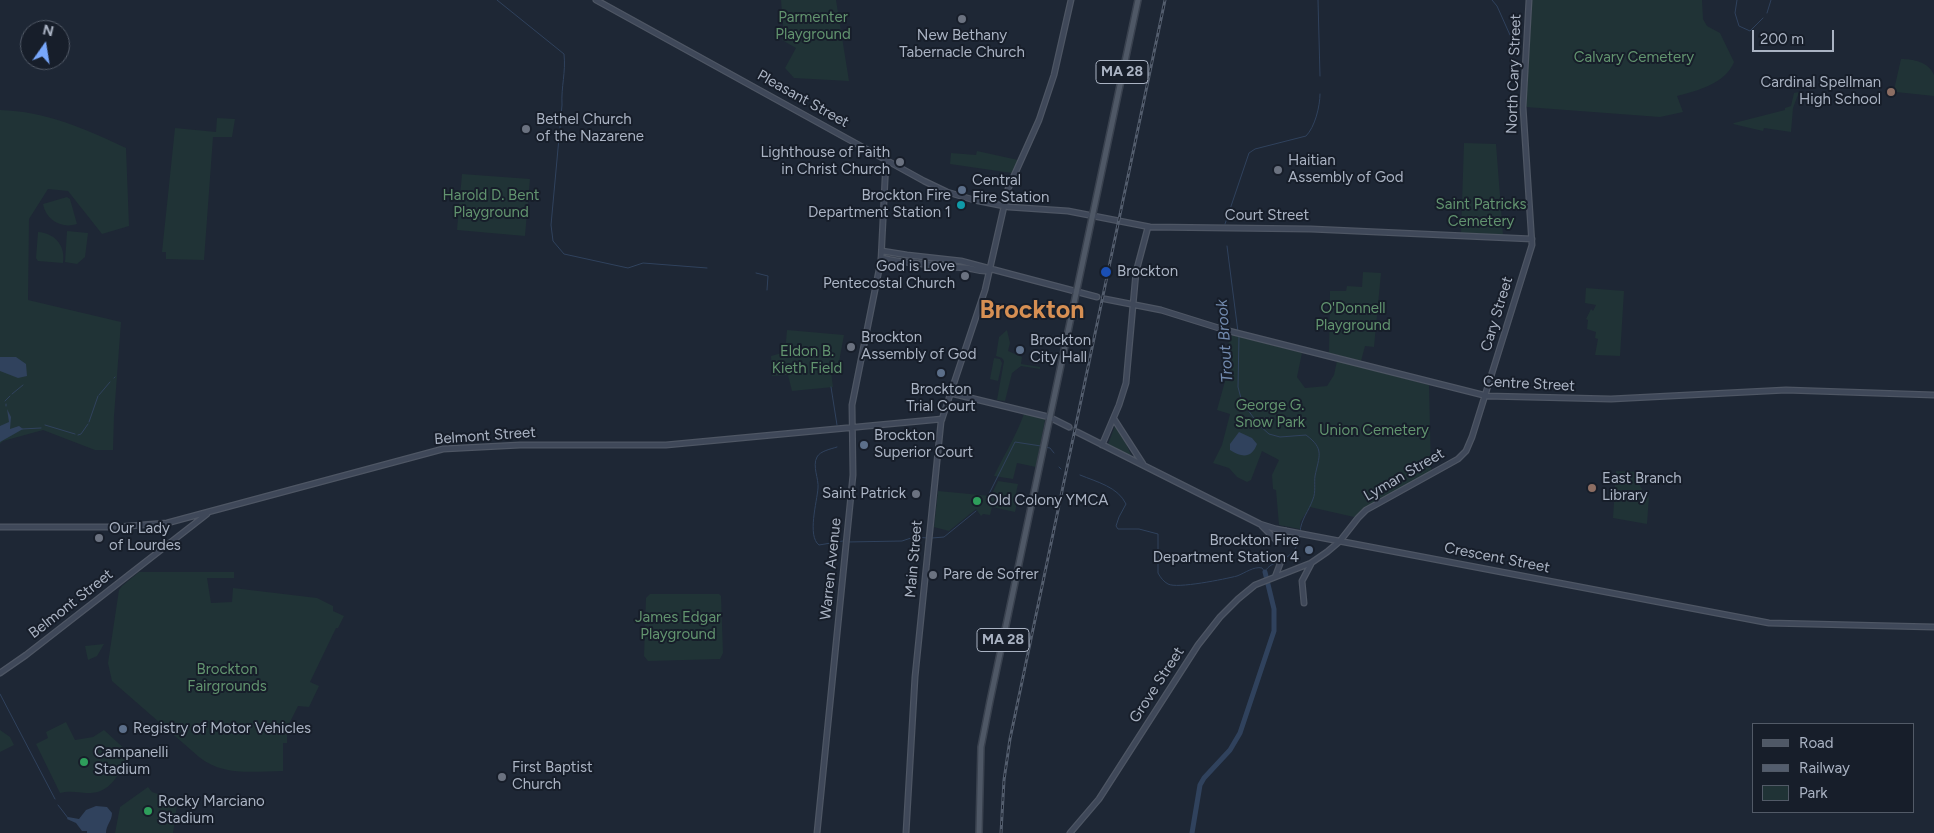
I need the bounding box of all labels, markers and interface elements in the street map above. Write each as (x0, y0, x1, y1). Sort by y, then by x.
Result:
park label: Parmenter Playground (775, 9, 851, 44)
marker: New Bethany Tabernacle Church (956, 13, 968, 25)
street label: North Cary Street (1503, 14, 1525, 134)
north arrow (20, 20, 70, 70)
scale bar (1754, 20, 1836, 52)
text: N (41, 21, 55, 40)
place label: New Bethany Tabernacle Church (899, 27, 1025, 62)
text: 200 m (1760, 30, 1804, 48)
park label: Calvary Cemetery (1574, 49, 1694, 67)
road number: MA 28 (1096, 61, 1148, 84)
street label: Pleasant Street (754, 66, 852, 132)
place label: Cardinal Spellman High School (1761, 74, 1881, 109)
marker: Cardinal Spellman High School (1885, 86, 1897, 98)
place label: Bethel Church of the Nazarene (536, 111, 644, 146)
marker: Bethel Church of the Nazarene (520, 123, 532, 135)
place label: Lighthouse of Faith in Christ Church (760, 144, 890, 179)
place label: Haitian Assembly of God (1288, 152, 1404, 187)
marker: Lighthouse of Faith in Christ Church (894, 156, 906, 168)
marker: Haitian Assembly of God (1272, 164, 1284, 176)
place label: Central Fire Station (972, 172, 1049, 207)
marker: Central Fire Station (956, 184, 968, 196)
park label: Harold D. Bent Playground (442, 187, 540, 222)
place label: Brockton Fire Department Station 1 (808, 187, 951, 222)
park label: Saint Patricks Cemetery (1436, 196, 1526, 231)
marker: Brockton Fire Department Station 1 (955, 199, 967, 211)
street label: Court Street (1225, 207, 1309, 225)
place label: God is Love Pentecostal Church (823, 258, 955, 293)
place label: Brockton (1117, 263, 1178, 281)
marker: Brockton (1099, 265, 1113, 279)
marker: God is Love Pentecostal Church (959, 270, 971, 282)
street label: Cary Street (1477, 274, 1517, 354)
district label: Brockton (980, 296, 1084, 326)
water label: Trout Brook (1213, 299, 1237, 383)
park label: O'Donnell Playground (1315, 300, 1391, 335)
place label: Brockton Assembly of God (861, 329, 977, 364)
place label: Brockton City Hall (1030, 332, 1091, 367)
marker: Brockton Assembly of God (845, 341, 857, 353)
park label: Eldon B. Kieth Field (772, 343, 842, 378)
marker: Brockton City Hall (1014, 344, 1026, 356)
marker: Brockton Trial Court (935, 367, 947, 379)
street label: Centre Street (1483, 373, 1575, 395)
place label: Brockton Trial Court (906, 381, 976, 416)
park label: George G. Snow Park (1235, 397, 1305, 432)
park label: Union Cemetery (1319, 422, 1429, 440)
street label: Belmont Street (434, 423, 536, 449)
place label: Brockton Superior Court (874, 427, 973, 462)
marker: Brockton Superior Court (858, 439, 870, 451)
street label: Lyman Street (1360, 445, 1448, 505)
place label: East Branch Library (1602, 470, 1682, 505)
marker: East Branch Library (1586, 482, 1598, 494)
place label: Saint Patrick (822, 485, 906, 503)
marker: Saint Patrick (910, 488, 922, 500)
place label: Old Colony YMCA (987, 492, 1109, 510)
marker: Old Colony YMCA (971, 495, 983, 507)
street label: Warren Avenue (817, 517, 845, 621)
street label: Main Street (902, 519, 926, 599)
place label: Our Lady of Lourdes (109, 520, 181, 555)
marker: Our Lady of Lourdes (93, 532, 105, 544)
place label: Brockton Fire Department Station 4 (1153, 532, 1299, 567)
street label: Crescent Street (1443, 539, 1551, 577)
marker: Brockton Fire Department Station 4 (1303, 544, 1315, 556)
street label: Belmont Street (25, 566, 117, 642)
place label: Pare de Sofrer (943, 566, 1039, 584)
marker: Pare de Sofrer (927, 569, 939, 581)
park label: James Edgar Playground (635, 609, 721, 644)
road number: MA 28 (977, 628, 1029, 652)
street label: Grove Street (1126, 644, 1188, 726)
park label: Brockton Fairgrounds (187, 661, 267, 696)
place label: Registry of Motor Vehicles (133, 720, 311, 738)
marker: Registry of Motor Vehicles (117, 723, 129, 735)
legend (1752, 723, 1914, 813)
text: Road (1799, 734, 1834, 752)
place label: Campanelli Stadium (94, 744, 168, 779)
marker: Campanelli Stadium (78, 756, 90, 768)
place label: First Baptist Church (512, 759, 593, 794)
text: Railway (1799, 759, 1850, 777)
marker: First Baptist Church (496, 771, 508, 783)
text: Park (1799, 784, 1828, 802)
place label: Rocky Marciano Stadium (158, 793, 265, 828)
marker: Rocky Marciano Stadium (142, 805, 154, 817)

